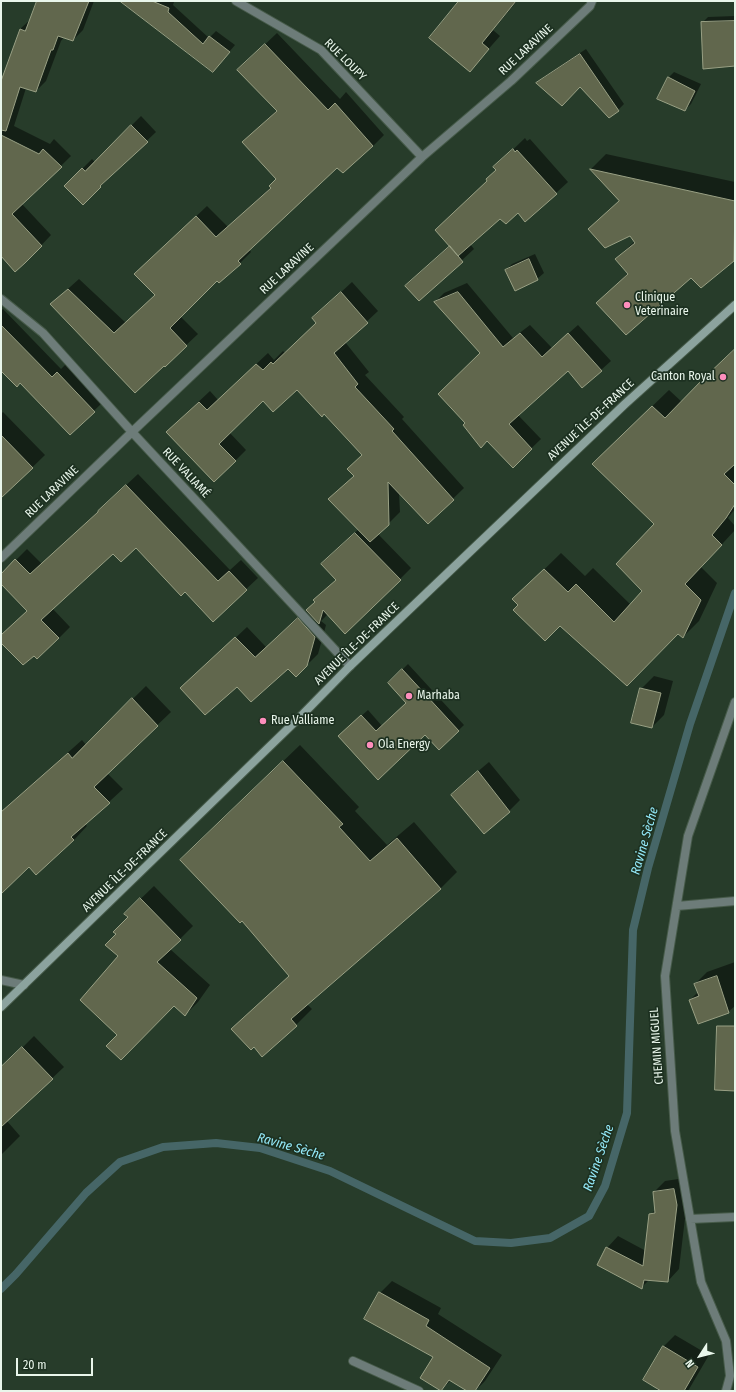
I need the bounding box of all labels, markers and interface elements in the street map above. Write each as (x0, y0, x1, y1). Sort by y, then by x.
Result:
street label: RUE LARAVINE (496, 21, 556, 79)
street label: RUE LOUPY (321, 36, 369, 84)
street label: RUE LARAVINE (257, 240, 317, 298)
place label: Clinique Veterinaire (635, 291, 689, 319)
marker: Clinique Veterinaire (622, 300, 632, 310)
place label: Canton Royal (651, 370, 715, 384)
marker: Canton Royal (718, 372, 728, 382)
street label: AVENUE ÎLE-DE-FRANCE (545, 376, 637, 464)
street label: RUE VALIAMÉ (159, 445, 213, 501)
street label: RUE LARAVINE (22, 463, 82, 521)
street label: AVENUE ÎLE-DE-FRANCE (311, 600, 403, 688)
place label: Marhaba (417, 689, 460, 703)
marker: Marhaba (404, 691, 414, 701)
place label: Rue Valliame (271, 714, 334, 728)
marker: Rue Valliame (258, 716, 268, 726)
place label: Ola Energy (378, 738, 430, 752)
marker: Ola Energy (365, 740, 375, 750)
water label: Ravine Sèche (628, 805, 662, 877)
street label: AVENUE ÎLE-DE-FRANCE (79, 827, 171, 915)
street label: CHEMIN MIGUEL (647, 1007, 667, 1085)
water label: Ravine Sèche (580, 1123, 618, 1193)
water label: Ravine Sèche (255, 1130, 327, 1164)
north arrow (680, 1336, 720, 1376)
scale bar (18, 1350, 95, 1376)
text: N (683, 1357, 697, 1370)
text: 20 m (23, 1358, 47, 1372)

